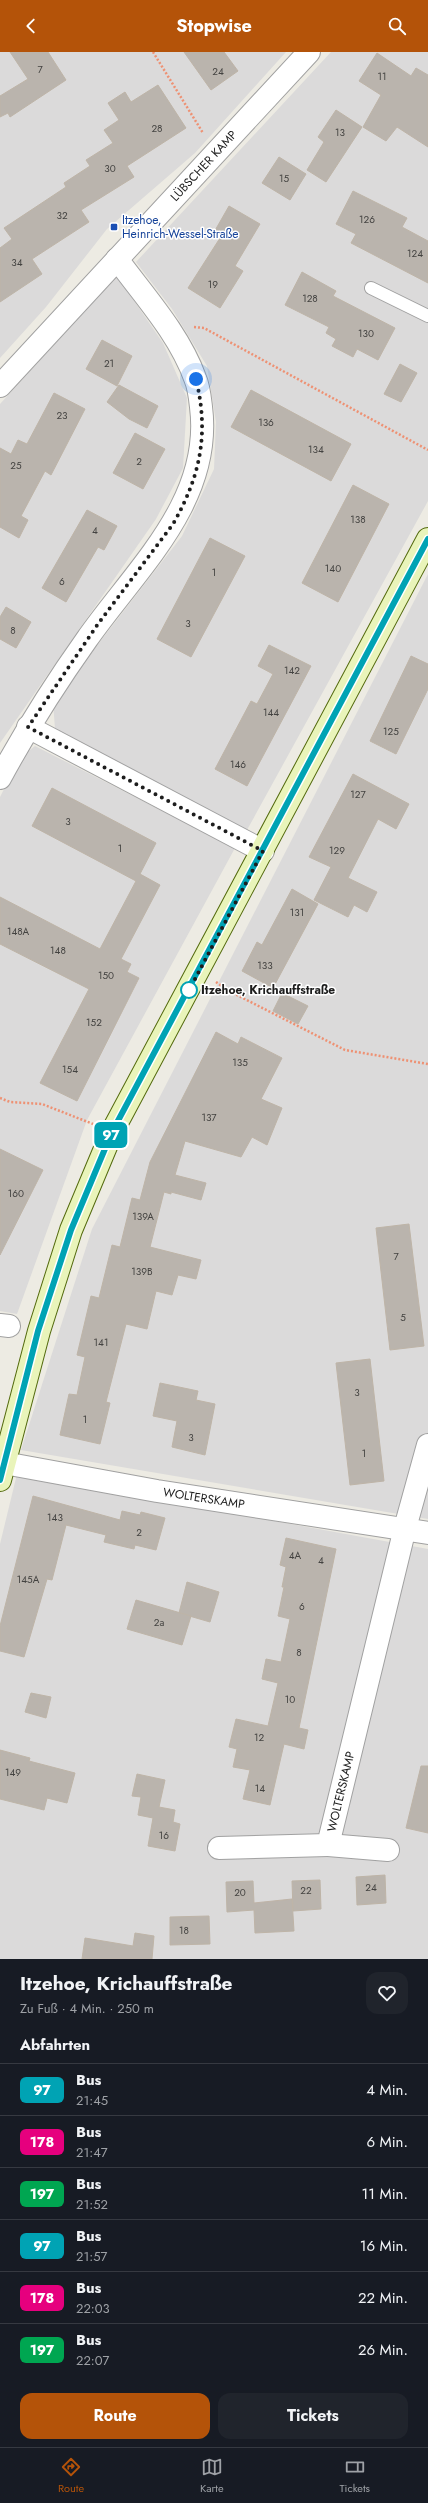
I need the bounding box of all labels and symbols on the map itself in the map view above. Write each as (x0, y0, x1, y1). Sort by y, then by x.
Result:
house number: 7 (37, 62, 43, 77)
house number: 24 (212, 64, 224, 79)
house number: 11 (378, 69, 387, 84)
house number: 28 (151, 121, 163, 136)
house number: 13 (335, 125, 346, 140)
street label: LÜBSCHER KAMP (166, 126, 242, 205)
house number: 30 (104, 161, 116, 176)
house number: 15 (279, 171, 289, 186)
house number: 32 (56, 208, 68, 223)
place label: Itzehoe, Heinrich-Wessel-Straße (122, 211, 239, 243)
house number: 126 (359, 212, 375, 227)
marker: Itzehoe, Heinrich-Wessel-Straße (109, 222, 119, 232)
house number: 124 (407, 246, 423, 261)
house number: 34 (11, 255, 23, 270)
house number: 19 (208, 277, 218, 292)
house number: 128 (302, 291, 318, 306)
house number: 130 (358, 326, 374, 341)
house number: 21 (104, 356, 114, 371)
your location (186, 369, 206, 389)
house number: 23 (56, 408, 68, 423)
house number: 136 (258, 415, 274, 430)
house number: 134 (308, 442, 324, 457)
house number: 2 (136, 454, 142, 469)
house number: 25 (10, 458, 22, 473)
house number: 138 (350, 512, 366, 527)
house number: 4 (92, 523, 98, 538)
house number: 140 (325, 561, 341, 576)
house number: 1 (212, 565, 216, 580)
house number: 6 (59, 574, 65, 589)
house number: 3 (185, 616, 191, 631)
house number: 8 (10, 623, 16, 638)
house number: 142 (284, 663, 300, 678)
house number: 144 (263, 705, 279, 720)
house number: 125 (383, 724, 399, 739)
house number: 146 (230, 757, 246, 772)
house number: 127 (350, 787, 366, 802)
house number: 3 (65, 814, 71, 829)
house number: 1 (118, 841, 122, 856)
house number: 129 (329, 843, 345, 858)
house number: 131 (290, 905, 304, 920)
house number: 148A (7, 924, 30, 939)
house number: 148 (50, 943, 66, 958)
house number: 133 (257, 958, 273, 973)
house number: 150 (98, 968, 114, 983)
marker: Itzehoe, Krichauffstraße (180, 981, 198, 999)
place label: Itzehoe, Krichauffstraße (201, 981, 335, 999)
house number: 152 (86, 1015, 102, 1030)
house number: 135 (232, 1055, 248, 1070)
house number: 154 (62, 1062, 78, 1077)
house number: 137 (201, 1110, 217, 1125)
line badge: 97 (93, 1122, 129, 1148)
house number: 160 (8, 1186, 24, 1201)
house number: 139A (132, 1209, 154, 1224)
house number: 7 (393, 1249, 399, 1264)
house number: 139B (131, 1264, 153, 1279)
house number: 5 (400, 1310, 406, 1325)
house number: 141 (94, 1335, 108, 1350)
house number: 3 (354, 1385, 360, 1400)
house number: 1 (83, 1412, 87, 1427)
house number: 3 (188, 1430, 194, 1445)
house number: 1 (362, 1446, 366, 1461)
street label: WOLTERSKAMP (162, 1483, 246, 1514)
house number: 143 (47, 1510, 63, 1525)
house number: 2 (136, 1525, 142, 1540)
house number: 4A (289, 1548, 302, 1563)
house number: 4 (318, 1553, 324, 1568)
house number: 145A (17, 1572, 40, 1587)
house number: 6 (299, 1599, 305, 1614)
house number: 2a (154, 1615, 164, 1630)
house number: 8 (296, 1645, 302, 1660)
house number: 10 (285, 1692, 295, 1707)
house number: 12 (254, 1730, 264, 1745)
street label: WOLTERSKAMP (323, 1749, 360, 1834)
house number: 149 (5, 1765, 21, 1780)
house number: 14 (255, 1781, 265, 1796)
house number: 16 (159, 1828, 169, 1843)
house number: 24 (365, 1880, 377, 1895)
house number: 22 (300, 1883, 312, 1898)
house number: 20 (234, 1885, 246, 1900)
house number: 18 (179, 1923, 189, 1938)

